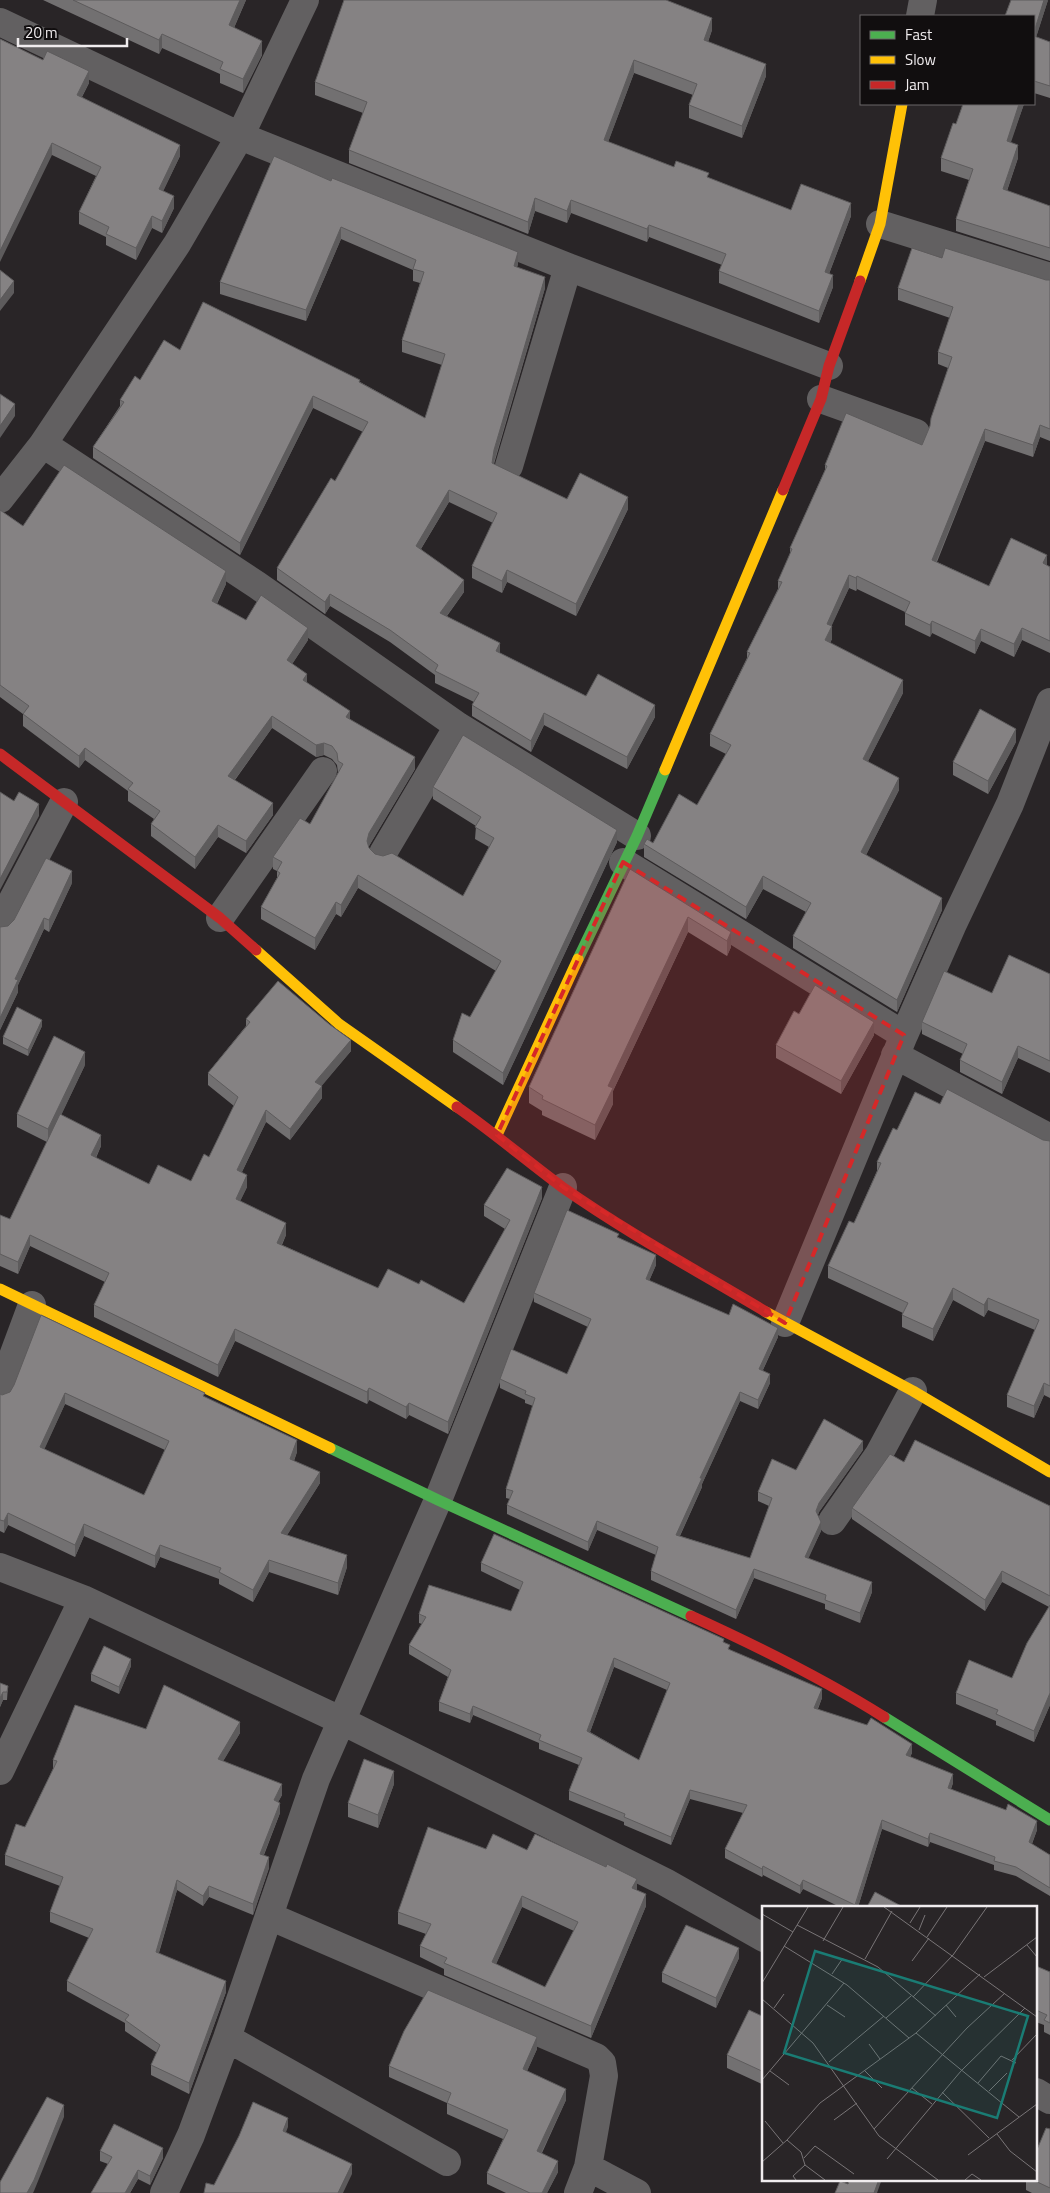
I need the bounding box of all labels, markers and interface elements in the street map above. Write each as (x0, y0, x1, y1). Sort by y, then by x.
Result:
scale bar (18, 15, 126, 47)
legend (860, 15, 1035, 105)
text: 20 m (25, 21, 58, 44)
text: Fast (905, 23, 933, 46)
text: Slow (905, 48, 936, 71)
text: Jam (905, 73, 929, 96)
inset map (762, 1906, 1038, 2180)

